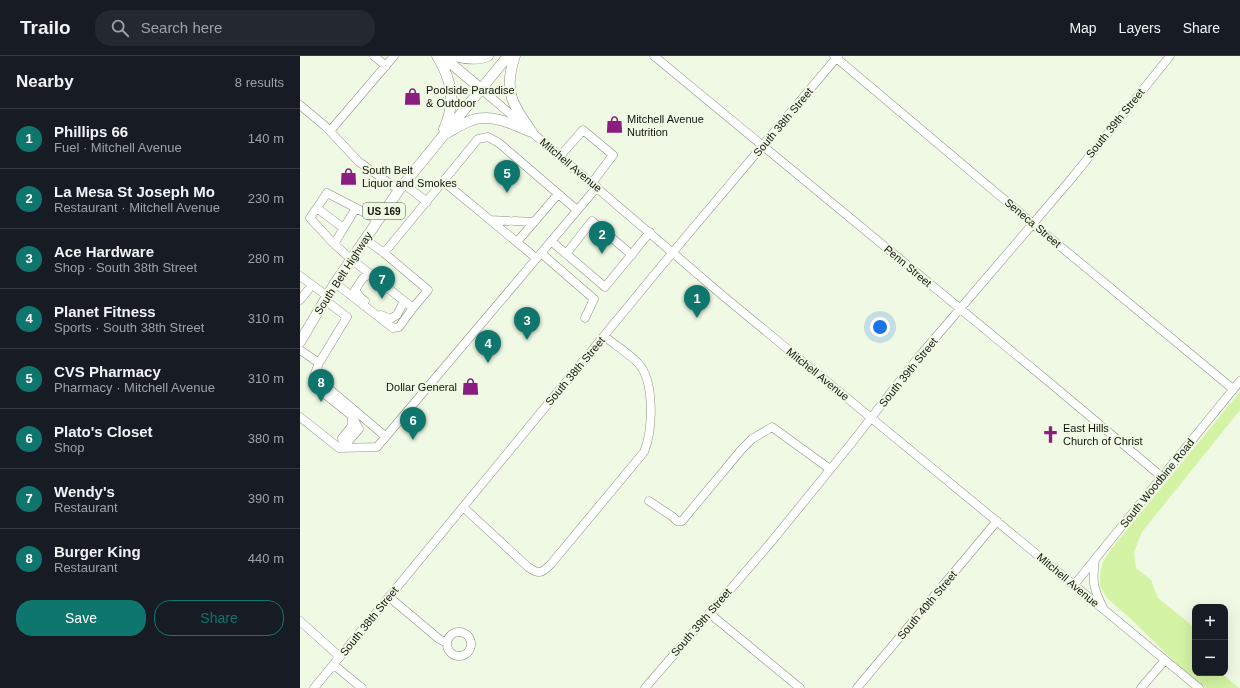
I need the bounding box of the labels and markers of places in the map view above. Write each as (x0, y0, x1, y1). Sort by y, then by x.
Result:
place label: Poolside Paradise & Outdoor (426, 84, 515, 109)
shop icon: Poolside Paradise & Outdoor (403, 86, 423, 106)
place label: Mitchell Avenue Nutrition (627, 113, 704, 138)
shop icon: Mitchell Avenue Nutrition (604, 115, 624, 135)
pin: 5 (494, 160, 520, 193)
place label: South Belt Liquor and Smokes (362, 164, 457, 189)
shop icon: South Belt Liquor and Smokes (339, 166, 359, 186)
pin: 2 (589, 221, 615, 254)
pin: 7 (369, 266, 395, 299)
pin: 1 (684, 285, 710, 318)
pin: 3 (514, 307, 540, 340)
pin: 4 (475, 330, 501, 363)
pin: 8 (308, 369, 334, 402)
shop icon: Dollar General (460, 377, 480, 397)
place label: Dollar General (386, 381, 457, 393)
pin: 6 (400, 407, 426, 440)
place label: East Hills Church of Christ (1063, 422, 1142, 447)
church icon: East Hills Church of Christ (1040, 424, 1060, 444)

